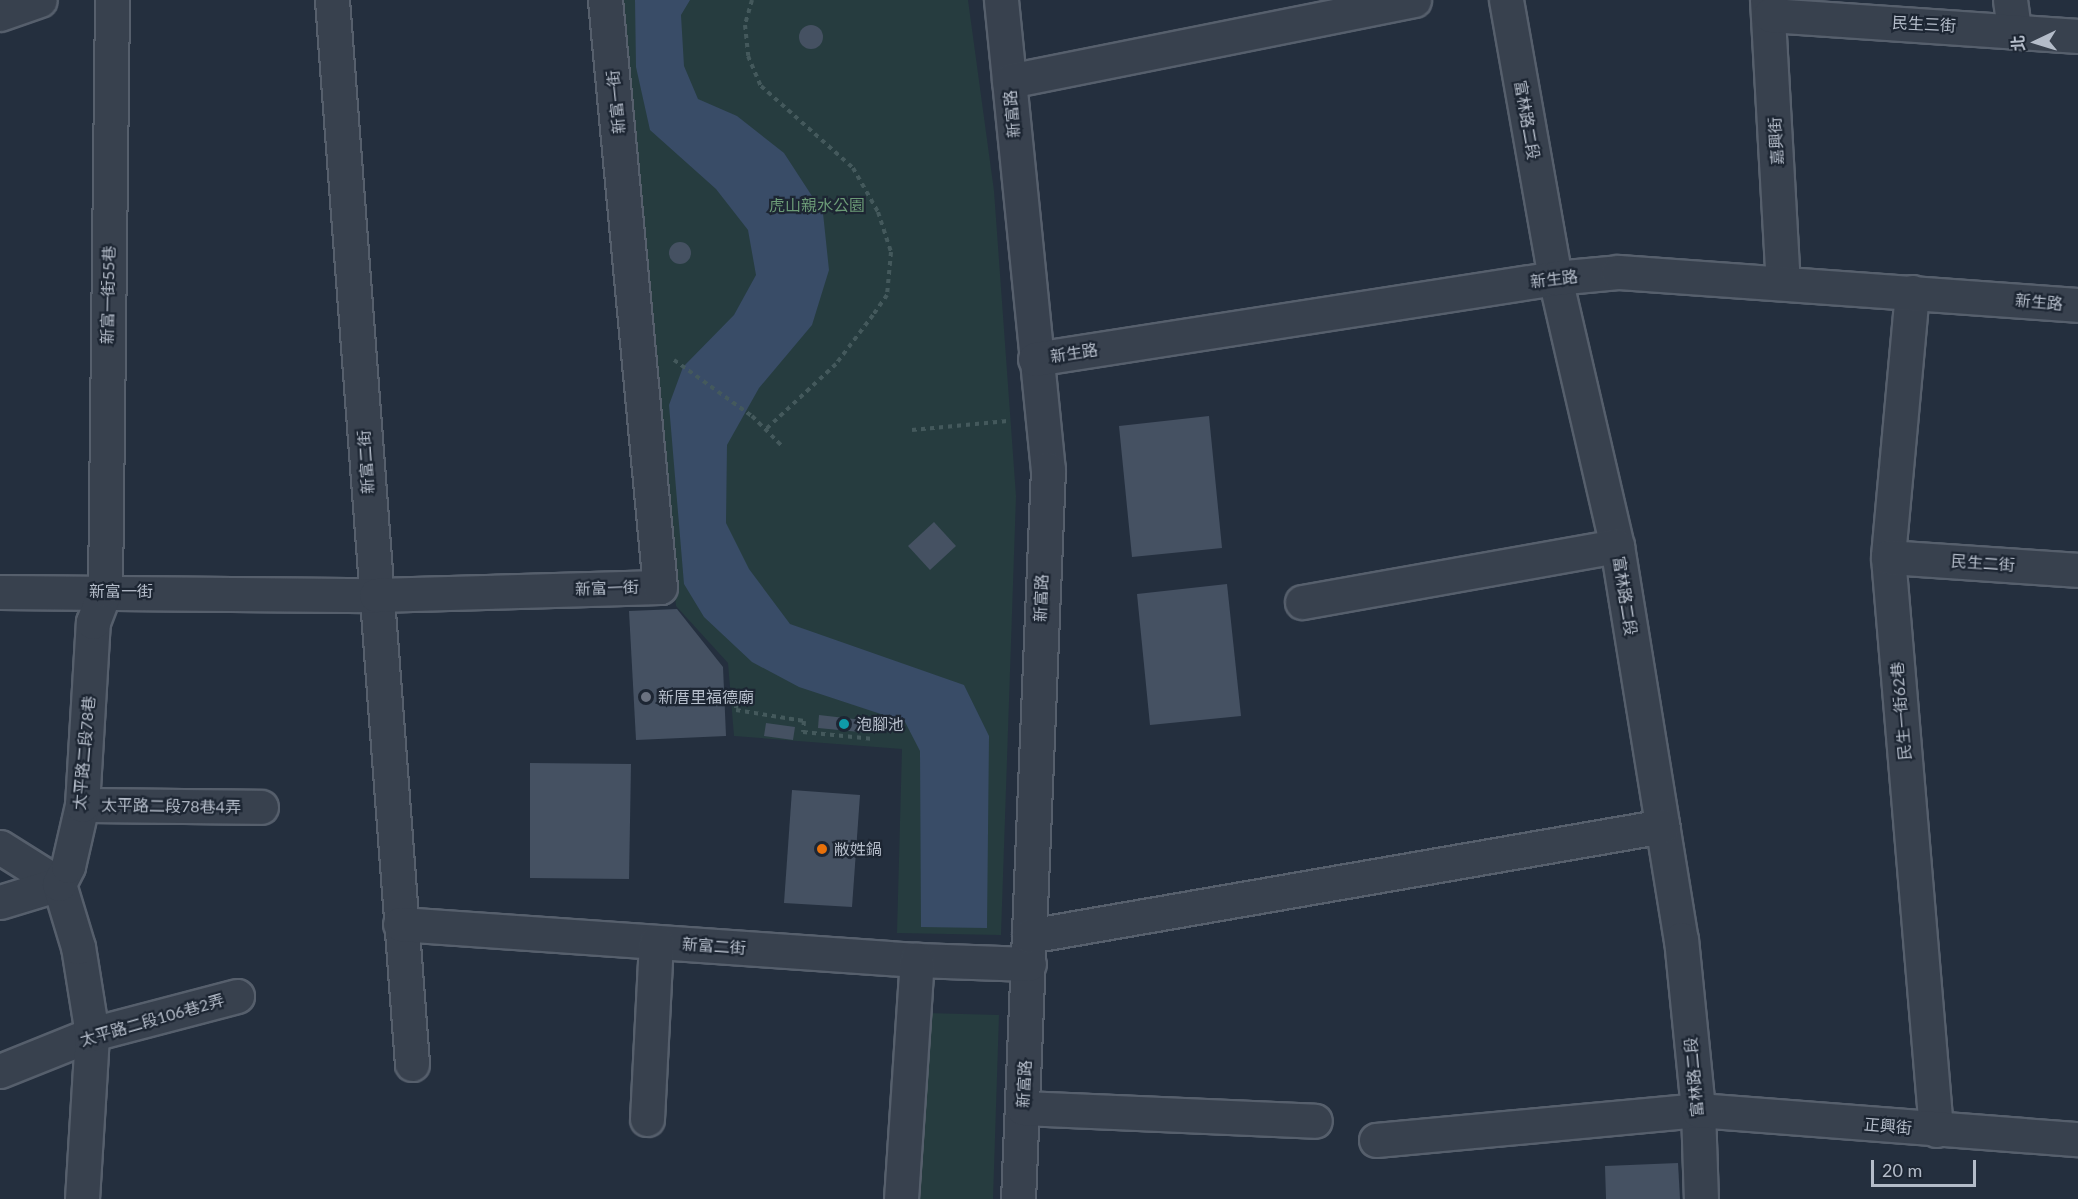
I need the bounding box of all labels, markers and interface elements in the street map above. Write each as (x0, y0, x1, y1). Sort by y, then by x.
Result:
north arrow (2006, 12, 2066, 72)
street label: 民生三街 (1892, 13, 1956, 35)
text: 北 (2008, 35, 2028, 52)
street label: 新富一街 (603, 69, 629, 135)
street label: 富林路二段 (1511, 79, 1543, 161)
street label: 新富路 (1000, 89, 1024, 139)
street label: 嘉興街 (1765, 117, 1787, 165)
park label: 虎山親水公園 (769, 195, 865, 215)
street label: 新富一街55巷 (98, 246, 118, 344)
street label: 新生路 (1529, 267, 1579, 291)
street label: 新生路 (2014, 290, 2064, 314)
street label: 新生路 (1049, 340, 1099, 366)
street label: 新富二街 (354, 429, 378, 495)
street label: 民生二街 (1950, 551, 2016, 575)
street label: 富林路二段 (1609, 555, 1641, 637)
street label: 新富路 (1031, 574, 1051, 622)
street label: 新富一街 (575, 577, 639, 599)
street label: 新富一街 (89, 581, 153, 601)
street label: 民生一街62巷 (1887, 661, 1915, 761)
place label: 新厝里福德廟 (658, 687, 754, 707)
marker: 新厝里福德廟 (639, 690, 653, 704)
street label: 太平路二段78巷 (69, 695, 99, 811)
place label: 泡腳池 (856, 714, 904, 734)
marker: 泡腳池 (837, 717, 851, 731)
street label: 太平路二段78巷4弄 (101, 795, 241, 817)
place label: 敝姓鍋 (834, 839, 882, 859)
marker: 敝姓鍋 (815, 842, 829, 856)
street label: 新富二街 (681, 934, 747, 958)
street label: 太平路二段106巷2弄 (78, 990, 226, 1050)
street label: 富林路二段 (1681, 1036, 1707, 1118)
street label: 新富路 (1013, 1060, 1035, 1108)
street label: 正興街 (1863, 1114, 1913, 1138)
scale bar (1874, 1148, 1979, 1186)
text: 20 m (1882, 1159, 1922, 1181)

